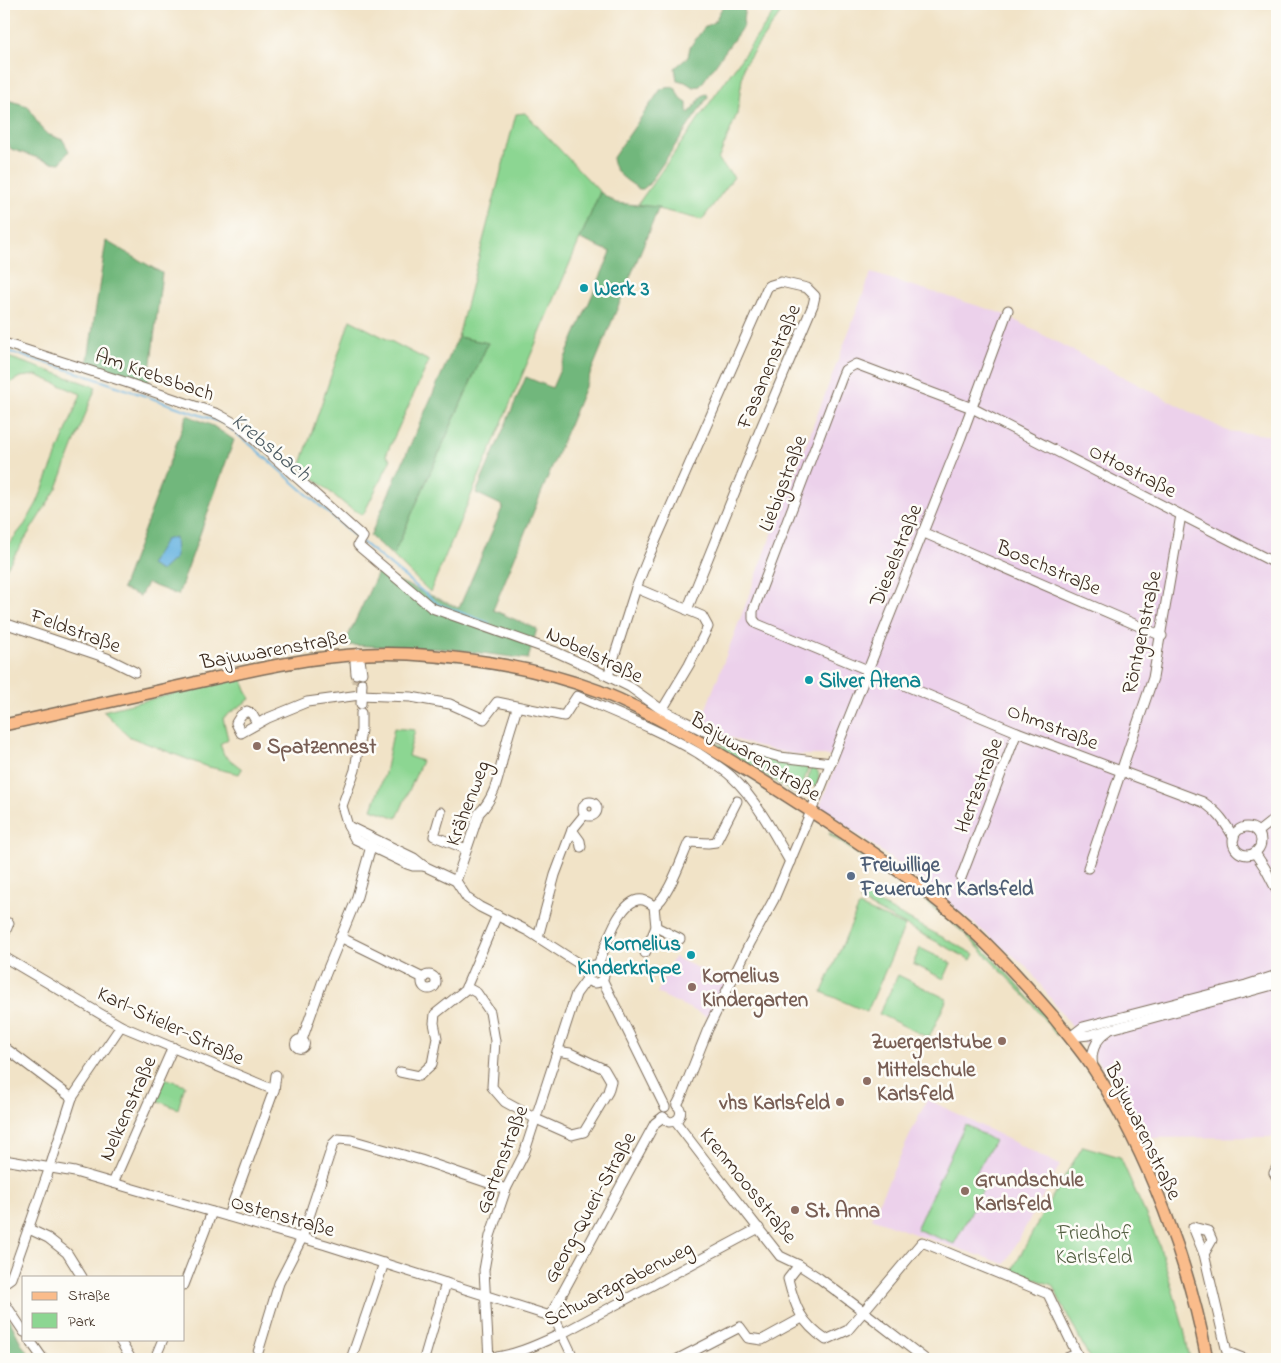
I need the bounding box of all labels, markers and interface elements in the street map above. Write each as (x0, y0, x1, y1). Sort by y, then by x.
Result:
place label: Werk 3 (594, 275, 650, 305)
marker: Werk 3 (578, 282, 590, 294)
street label: Fasanenstraße (730, 299, 810, 435)
street label: Am Krebsbach (91, 342, 218, 410)
water label: Krebsbach (224, 406, 317, 491)
street label: Liebigstraße (752, 431, 818, 537)
street label: Ottostraße (1083, 437, 1182, 507)
street label: Dieselstraße (862, 499, 931, 612)
street label: Boschstraße (990, 533, 1106, 605)
street label: Röntgenstraße (1115, 568, 1173, 697)
street label: Feldstraße (25, 601, 125, 662)
street label: Nobelstraße (541, 619, 648, 692)
street label: Bajuwarenstraße (197, 623, 351, 679)
place label: Silver Atena (819, 667, 921, 697)
marker: Silver Atena (803, 674, 815, 686)
street label: Ohmstraße (1002, 697, 1103, 759)
street label: Bajuwarenstraße (683, 705, 827, 810)
place label: Spatzennest (267, 733, 377, 763)
street label: Hertzstraße (948, 733, 1012, 838)
marker: Spatzennest (251, 740, 263, 752)
street label: Krähenweg (439, 756, 501, 852)
place label: Freiwillige Feuerwehr Karlsfeld (860, 851, 1034, 905)
marker: Freiwillige Feuerwehr Karlsfeld (845, 870, 857, 882)
place label: Kornelius Kinderkrippe (577, 930, 682, 984)
marker: Kornelius Kinderkrippe (685, 949, 697, 961)
place label: Kornelius Kindergarten (702, 962, 808, 1018)
street label: Karl-Stieler-Straße (92, 980, 249, 1074)
marker: Kornelius Kindergarten (686, 981, 698, 993)
place label: Zwergerlstube (871, 1028, 993, 1060)
marker: Zwergerlstube (996, 1035, 1008, 1047)
street label: Nelkenstraße (92, 1051, 166, 1166)
place label: Mittelschule Karlsfeld (877, 1056, 976, 1110)
street label: Bajuwarenstraße (1096, 1057, 1189, 1206)
marker: Mittelschule Karlsfeld (861, 1075, 873, 1087)
place label: vhs Karlsfeld (718, 1089, 830, 1119)
marker: vhs Karlsfeld (834, 1096, 846, 1108)
street label: Gartenstraße (468, 1101, 537, 1218)
street label: Krenmoosstraße (691, 1122, 804, 1251)
street label: Georg-Queri-Straße (537, 1126, 647, 1290)
place label: Grundschule Karlsfeld (975, 1166, 1084, 1220)
marker: Grundschule Karlsfeld (959, 1185, 971, 1197)
street label: Ostenstraße (227, 1188, 339, 1246)
place label: St. Anna (805, 1197, 880, 1227)
marker: St. Anna (789, 1204, 801, 1216)
park label: Friedhof Karlsfeld (1056, 1219, 1133, 1273)
street label: Schwarzgrabenweg (539, 1234, 700, 1337)
legend (22, 1276, 185, 1340)
text: Straße (68, 1285, 110, 1307)
text: Park (68, 1311, 96, 1333)

